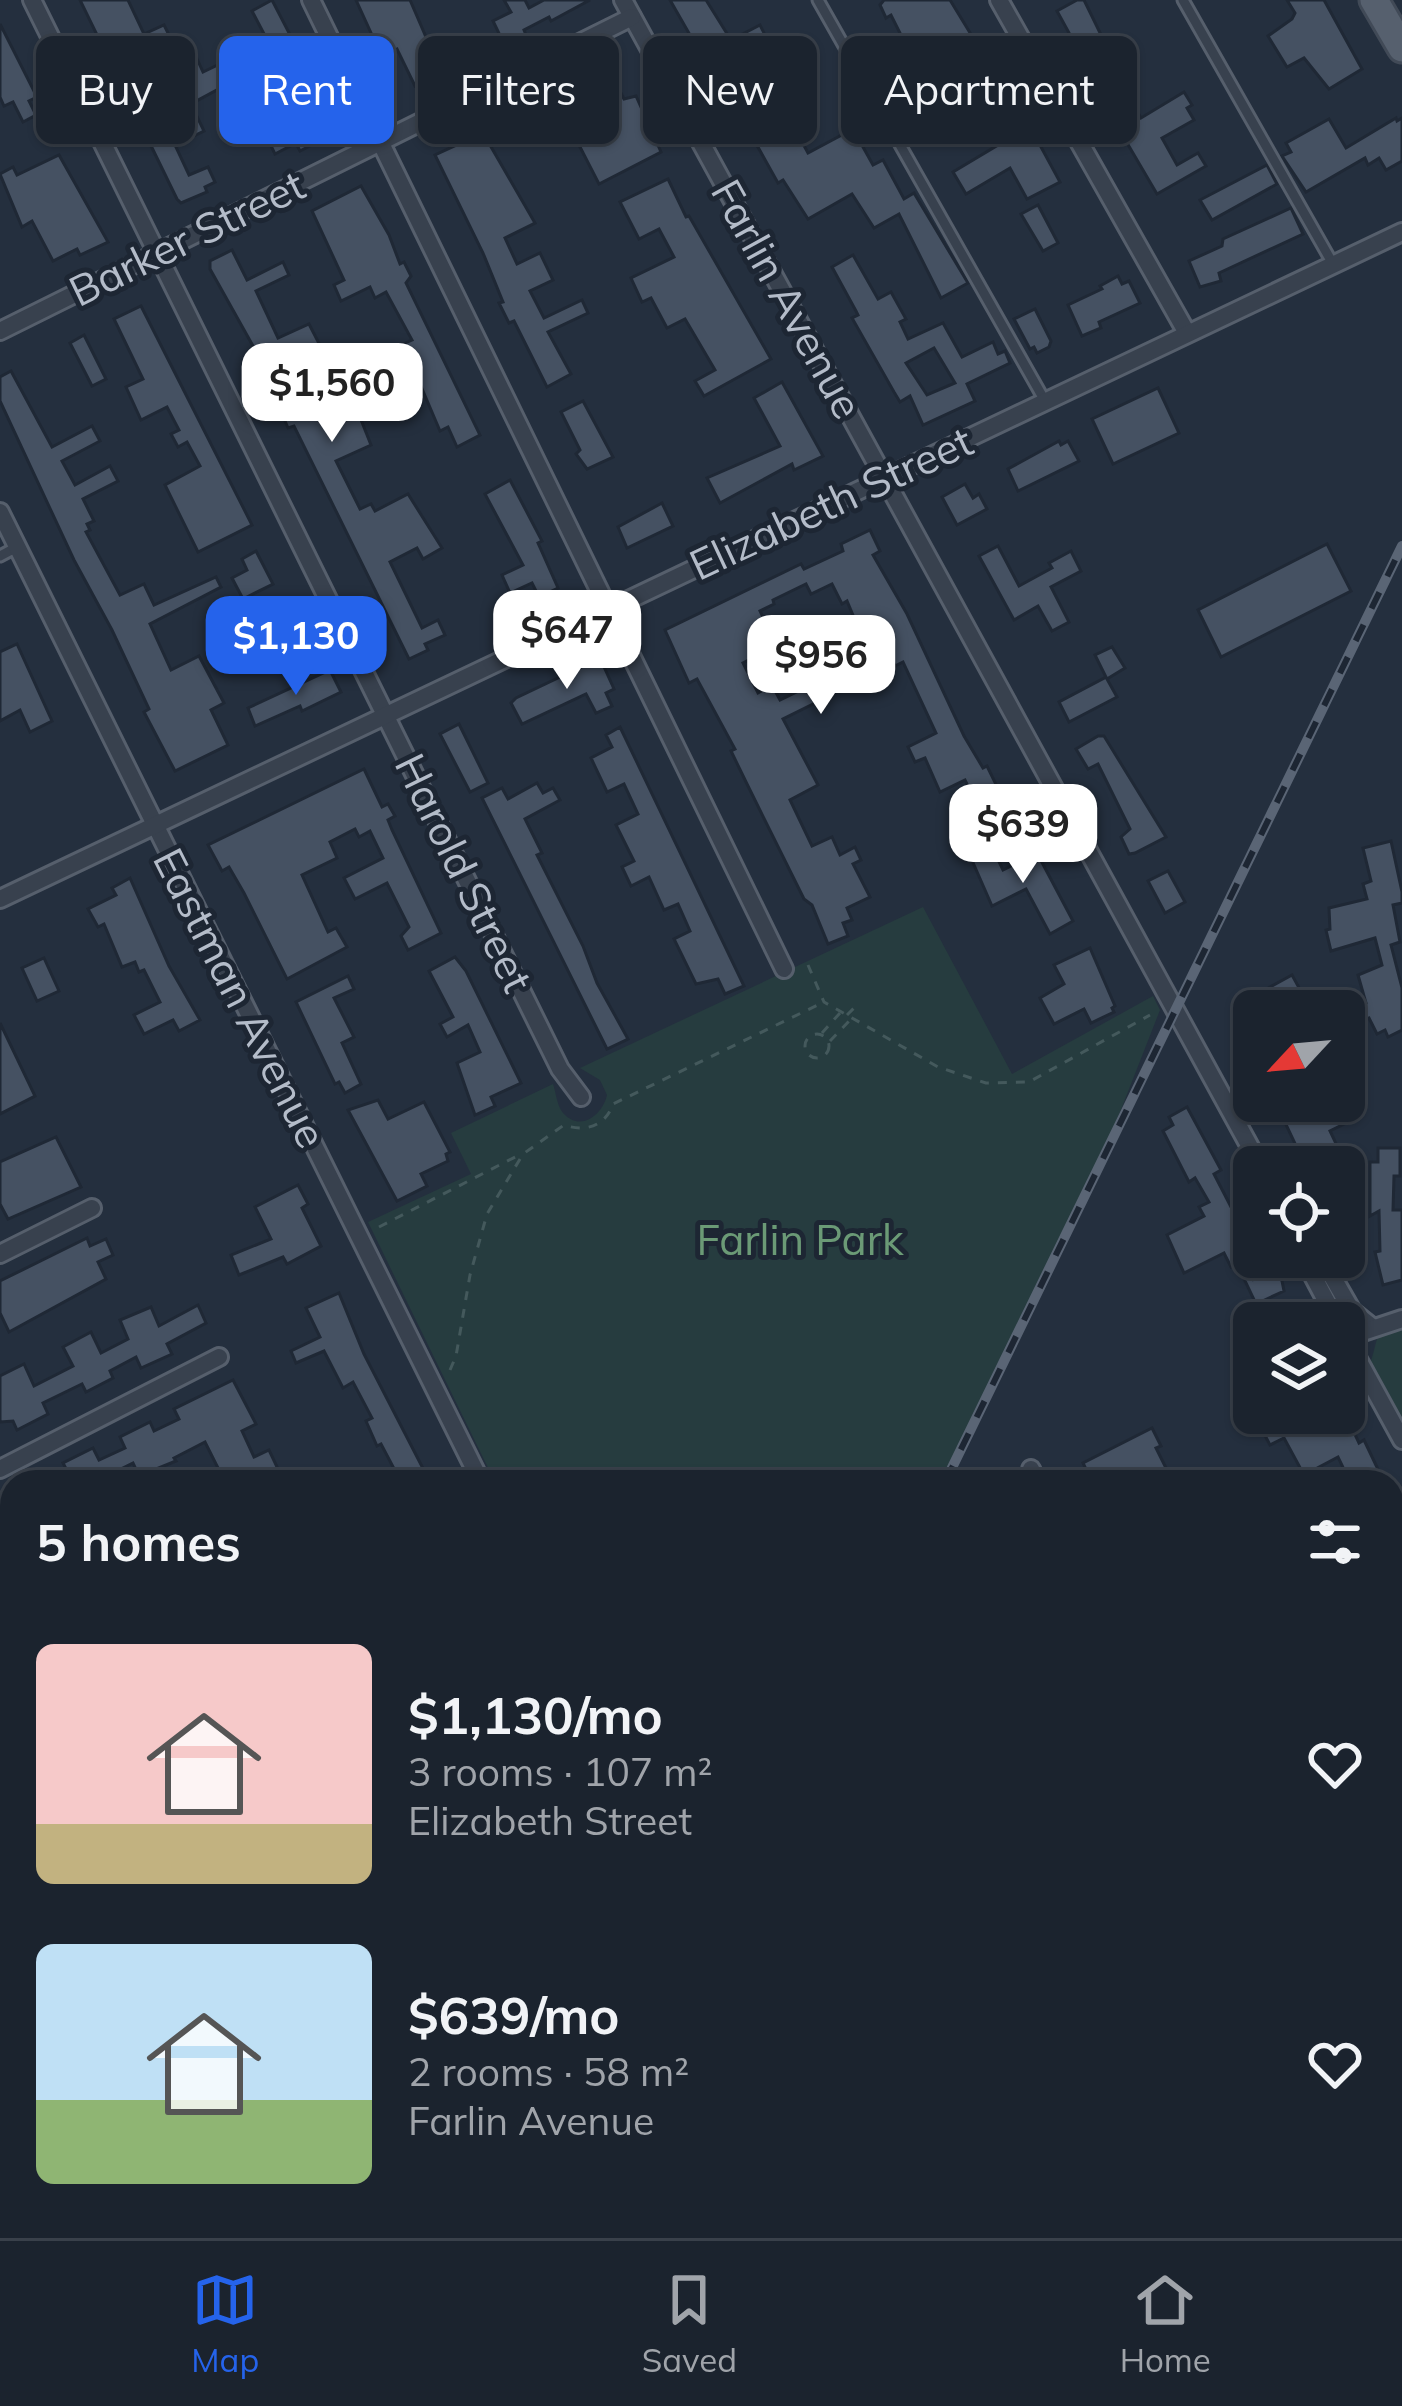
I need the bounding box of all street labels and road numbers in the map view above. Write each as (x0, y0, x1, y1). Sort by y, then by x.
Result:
street label: Barker Street (60, 158, 313, 317)
street label: Farlin Avenue (700, 170, 875, 428)
street label: Elizabeth Street (681, 414, 981, 591)
street label: Harold Street (384, 745, 545, 1001)
street label: Eastman Avenue (142, 839, 339, 1156)

